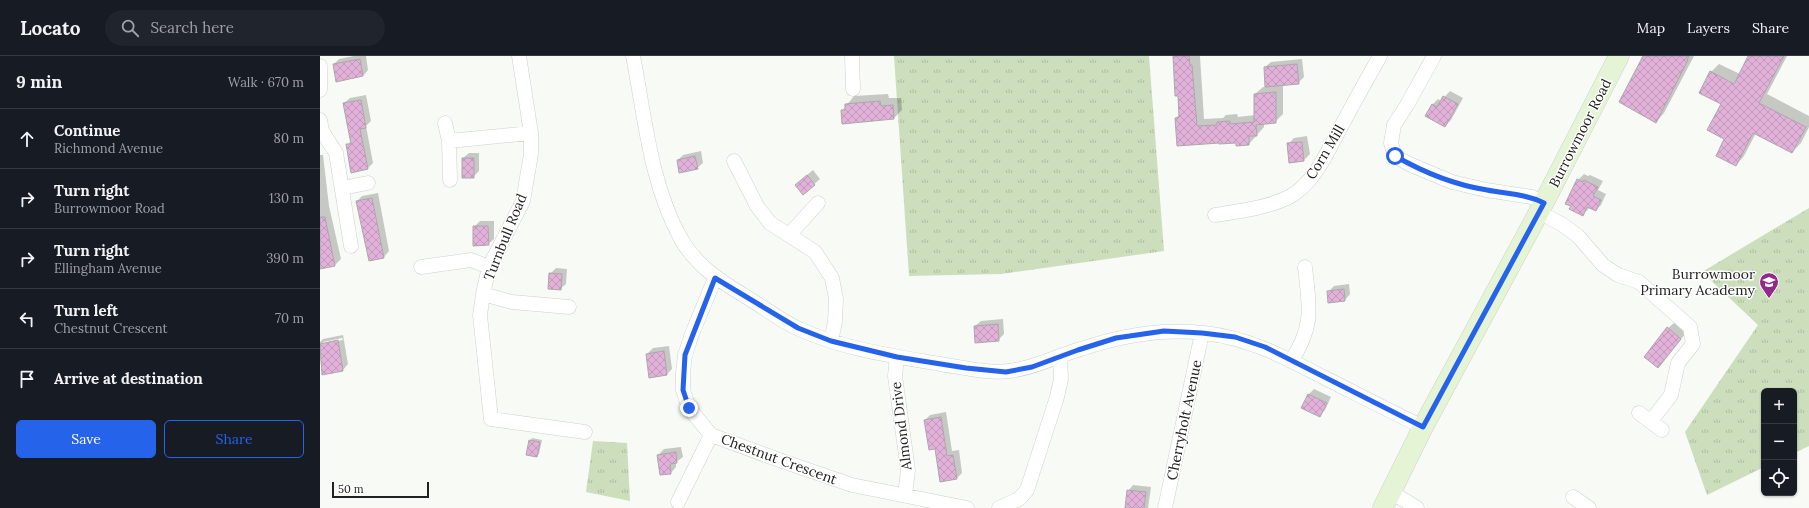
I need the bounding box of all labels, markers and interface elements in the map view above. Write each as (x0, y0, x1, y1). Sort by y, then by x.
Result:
search box (105, 10, 385, 46)
text: Locato (20, 16, 81, 40)
icon: search (119, 17, 141, 39)
text: Search here (151, 18, 234, 37)
text: Map (1637, 19, 1665, 37)
text: Layers (1687, 19, 1730, 37)
text: Share (1752, 19, 1789, 37)
text: 9 min (16, 71, 62, 93)
text: Walk · 670 m (228, 74, 304, 91)
street label: Burrowmoor Road (1545, 76, 1615, 190)
text: Continue (54, 121, 120, 140)
street label: Corn Mill (1302, 121, 1348, 183)
icon: ahead (16, 128, 38, 150)
text: 80 m (274, 130, 304, 147)
text: Richmond Avenue (54, 140, 163, 157)
route start (1386, 147, 1404, 165)
text: Turn right (54, 181, 130, 200)
icon: right (16, 188, 38, 210)
text: 130 m (269, 190, 304, 207)
street label: Turnbull Road (479, 191, 531, 283)
text: Burrowmoor Road (54, 200, 165, 217)
text: Turn right (54, 241, 130, 260)
icon: right (16, 248, 38, 270)
text: 390 m (266, 250, 304, 267)
text: Ellingham Avenue (54, 260, 162, 277)
place label: Burrowmoor Primary Academy (1640, 265, 1756, 299)
school or university icon: Burrowmoor Primary Academy (1758, 271, 1780, 299)
text: Turn left (54, 301, 118, 320)
icon: left (16, 308, 38, 330)
text: 70 m (275, 310, 304, 327)
text: Chestnut Crescent (54, 320, 167, 337)
street label: Cherryholt Avenue (1162, 358, 1206, 482)
icon: arrive (16, 368, 38, 390)
text: Arrive at destination (54, 369, 203, 388)
street label: Almond Drive (887, 380, 915, 472)
map controls (1761, 388, 1797, 496)
button: + (1761, 388, 1797, 424)
route end (680, 399, 698, 417)
button: Save (16, 420, 156, 458)
button: Share (164, 420, 304, 458)
button: − (1761, 424, 1797, 460)
street label: Chestnut Crescent (719, 430, 840, 489)
button: locate (1761, 460, 1797, 496)
scale bar (332, 480, 429, 499)
text: 50 m (338, 482, 364, 496)

